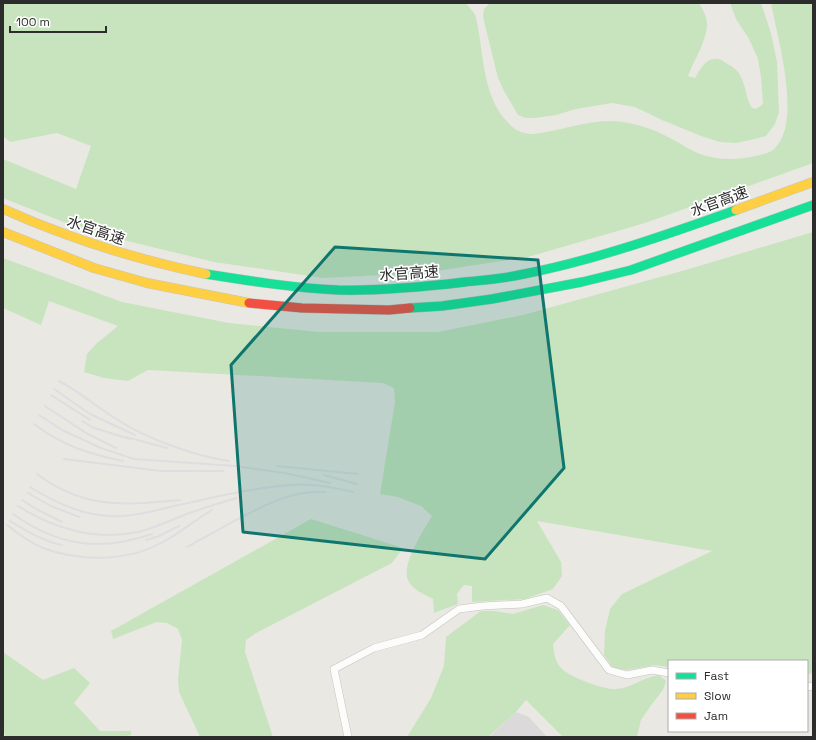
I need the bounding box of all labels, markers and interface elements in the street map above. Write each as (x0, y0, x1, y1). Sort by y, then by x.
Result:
scale bar (10, 8, 106, 34)
text: 100 m (16, 14, 50, 30)
street label: 水官高速 (688, 182, 750, 220)
street label: 水官高速 (65, 211, 127, 249)
street label: 水官高速 (378, 261, 440, 285)
legend (668, 660, 808, 732)
text: Fast (704, 668, 729, 684)
text: Slow (704, 688, 731, 704)
text: Jam (704, 708, 728, 724)

